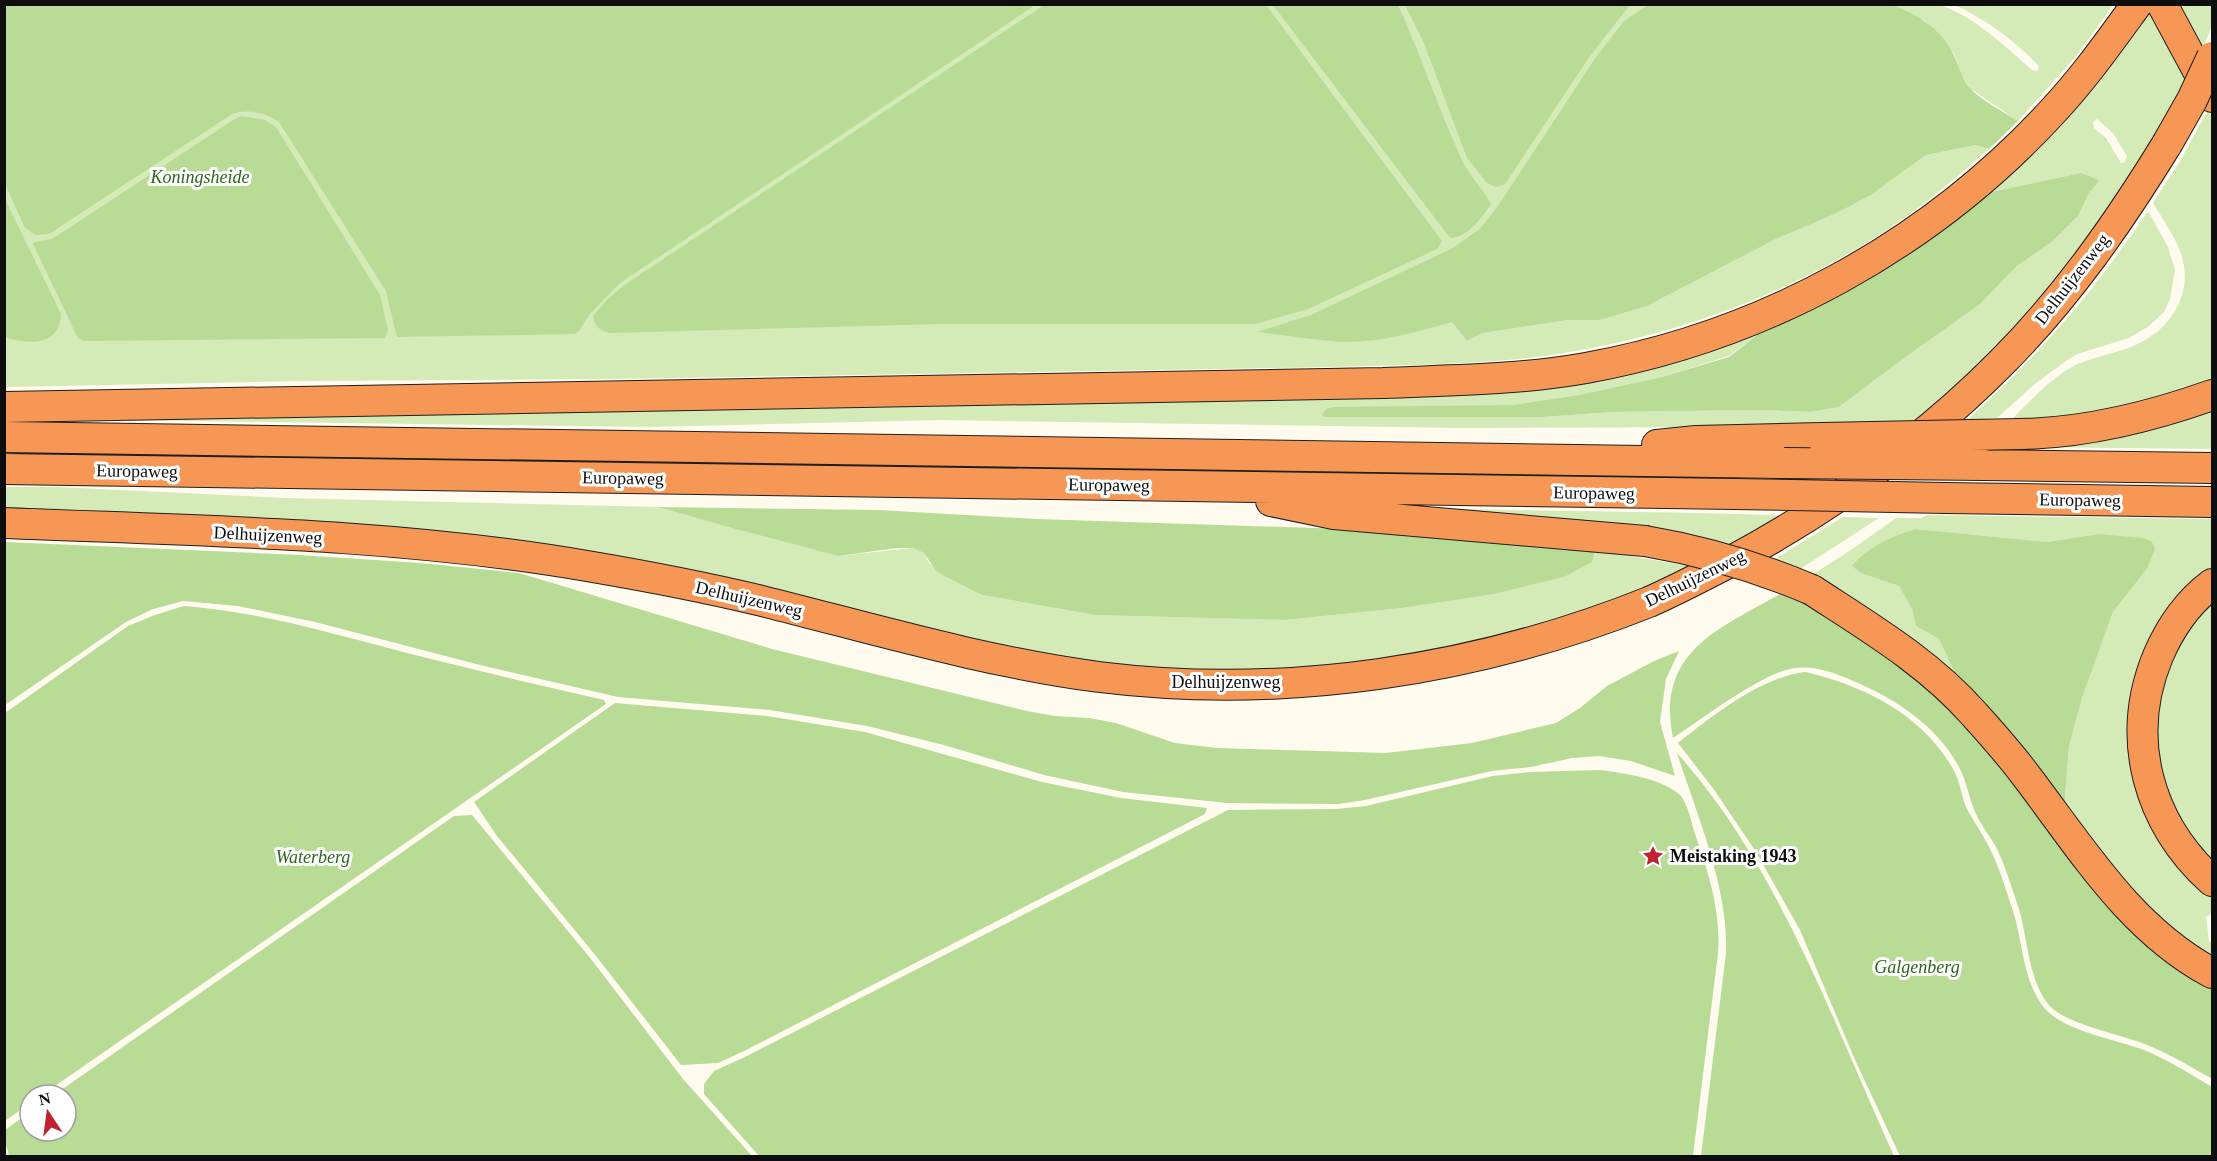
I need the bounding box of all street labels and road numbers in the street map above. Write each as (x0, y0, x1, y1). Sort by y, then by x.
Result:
street label: Delhuijzenweg (2031, 230, 2113, 328)
street label: Europaweg (96, 460, 178, 482)
street label: Europaweg (582, 467, 664, 489)
street label: Europaweg (1068, 474, 1150, 496)
street label: Europaweg (1553, 482, 1635, 504)
street label: Europaweg (2039, 489, 2121, 511)
street label: Delhuijzenweg (213, 522, 323, 548)
street label: Delhuijzenweg (1642, 545, 1748, 611)
street label: Delhuijzenweg (694, 577, 804, 621)
street label: Delhuijzenweg (1172, 672, 1280, 692)

